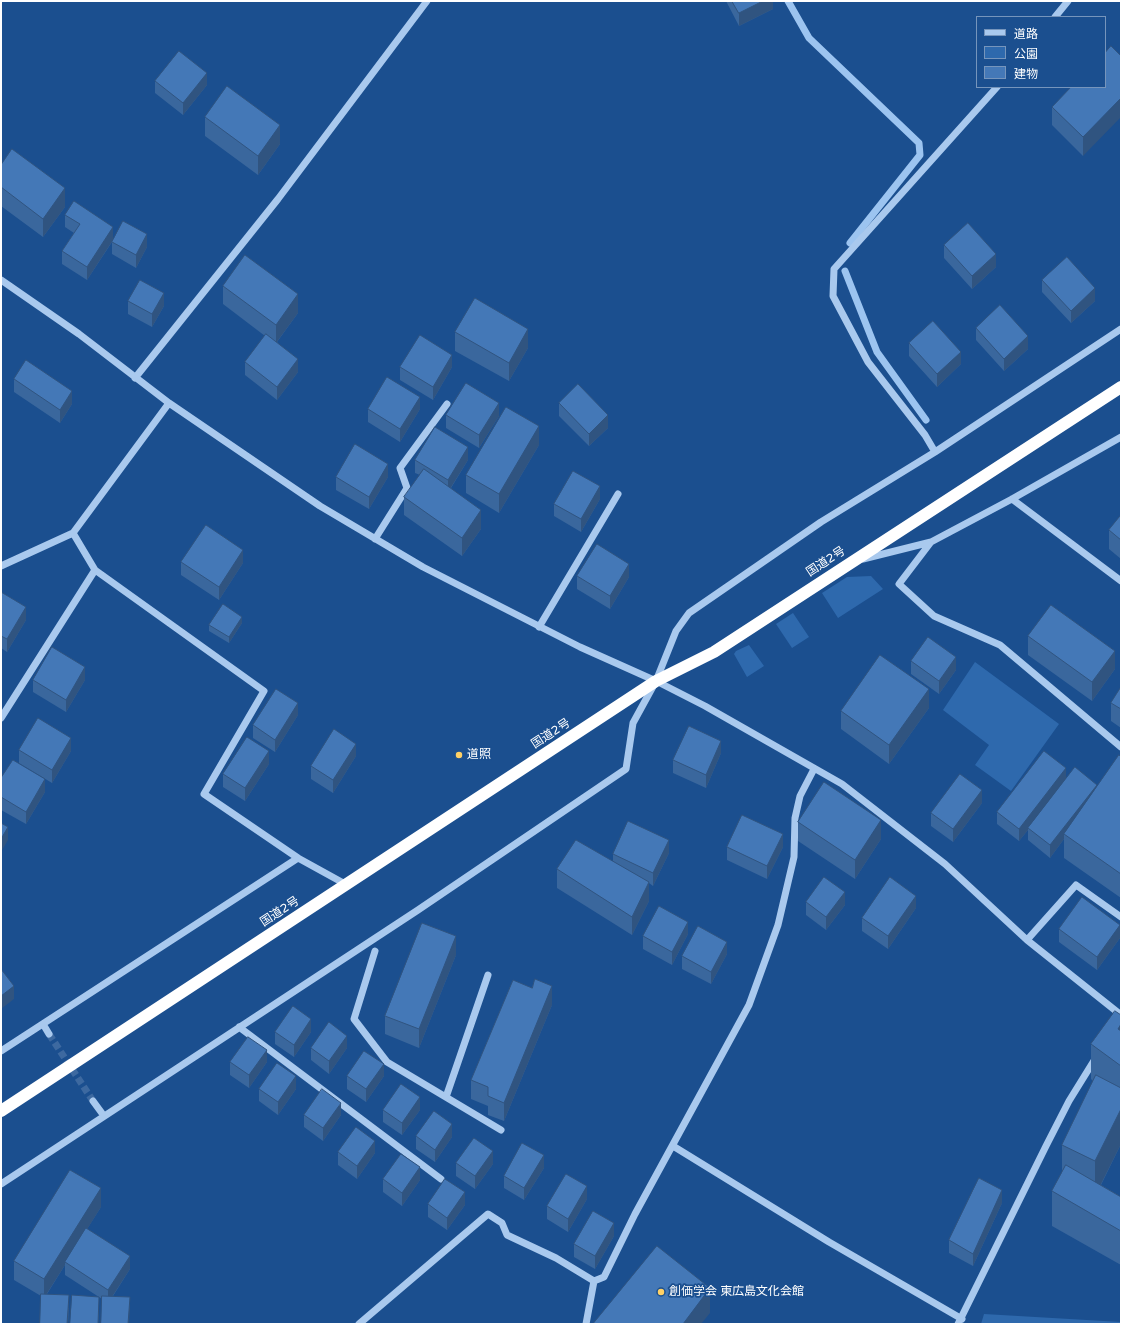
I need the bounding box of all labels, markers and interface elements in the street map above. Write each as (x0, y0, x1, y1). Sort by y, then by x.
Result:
legend (976, 16, 1106, 88)
text: 道路 (1014, 27, 1038, 41)
text: 公園 (1014, 47, 1038, 61)
text: 建物 (1014, 67, 1038, 81)
street label: 国道2号 (804, 544, 848, 580)
street label: 国道2号 (529, 716, 573, 752)
place label: 道照 (467, 748, 491, 762)
marker: 道照 (454, 750, 464, 760)
street label: 国道2号 (258, 894, 302, 930)
place label: 創価学会 東広島文化会館 (669, 1285, 804, 1299)
marker: 創価学会 東広島文化会館 (656, 1287, 666, 1297)

